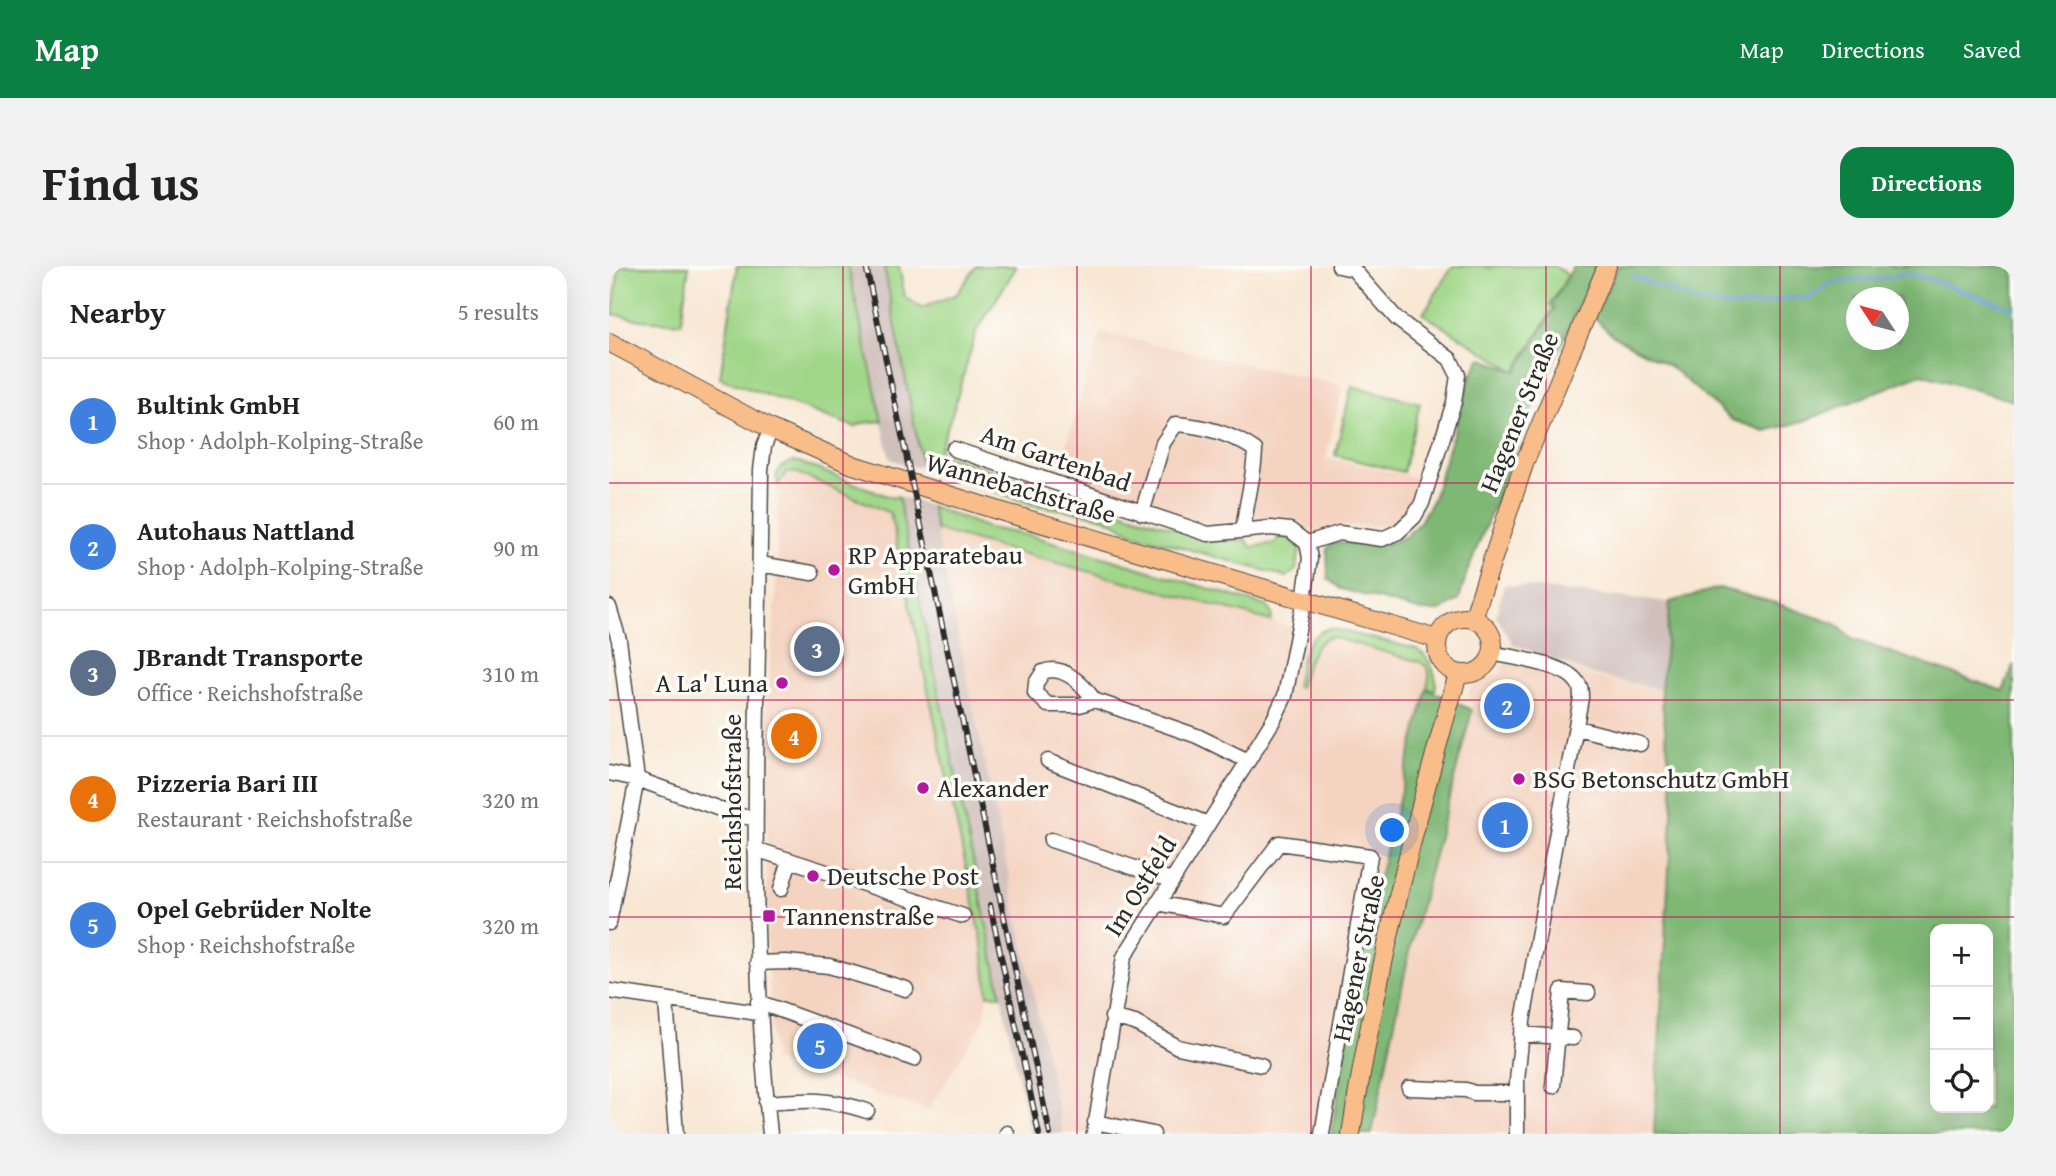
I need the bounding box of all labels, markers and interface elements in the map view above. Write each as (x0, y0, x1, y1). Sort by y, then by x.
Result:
text: Map (35, 25, 99, 73)
text: Map (1740, 32, 1784, 67)
text: Directions (1822, 32, 1925, 67)
text: Saved (1963, 32, 2021, 67)
text: Find us (42, 146, 200, 218)
button: Directions (1840, 147, 2014, 218)
north arrow (1846, 287, 1909, 350)
text: Nearby (70, 290, 166, 334)
text: 5 results (458, 295, 539, 328)
street label: Hagener Straße (1469, 326, 1568, 498)
text: Bultink GmbH (137, 385, 300, 424)
text: 1 (87, 405, 99, 438)
text: 60 m (493, 405, 539, 438)
street label: Am Gartenbad (976, 414, 1137, 502)
text: Shop · Adolph-Kolping-Straße (137, 424, 424, 457)
street label: Wannebachstraße (922, 442, 1121, 533)
text: Autohaus Nattland (137, 511, 355, 550)
text: 2 (87, 531, 99, 564)
text: 90 m (493, 531, 539, 564)
place label: RP Apparatebau GmbH (848, 535, 1023, 604)
text: Shop · Adolph-Kolping-Straße (137, 550, 424, 583)
marker: RP Apparatebau GmbH (826, 562, 842, 578)
pin: 3 (794, 623, 840, 675)
text: JBrandt Transporte (137, 637, 363, 676)
text: 3 (87, 657, 99, 690)
text: 310 m (482, 657, 539, 690)
place label: A La' Luna (656, 663, 769, 702)
marker: A La' Luna (774, 675, 790, 691)
text: Office · Reichshofstraße (137, 676, 363, 709)
pin: 2 (1484, 680, 1530, 732)
pin: 4 (771, 710, 817, 762)
street label: Reichshofstraße (712, 714, 751, 890)
place label: BSG Betonschutz GmbH (1533, 759, 1789, 798)
text: Pizzeria Bari III (137, 763, 318, 802)
place label: Alexander (937, 768, 1049, 807)
marker: BSG Betonschutz GmbH (1511, 771, 1527, 787)
marker: Alexander (915, 780, 931, 796)
text: 4 (87, 783, 99, 816)
text: 320 m (482, 783, 539, 816)
pin: 1 (1482, 799, 1528, 851)
text: Restaurant · Reichshofstraße (137, 802, 413, 835)
your location (1375, 813, 1409, 847)
street label: Im Ostfeld (1093, 828, 1186, 944)
place label: Deutsche Post (827, 856, 979, 895)
marker: Deutsche Post (805, 868, 821, 884)
street label: Hagener Straße (1321, 871, 1394, 1045)
text: Opel Gebrüder Nolte (137, 889, 372, 928)
place label: Tannenstraße (783, 896, 935, 935)
marker: Tannenstraße (761, 908, 777, 924)
text: 5 (87, 909, 99, 942)
text: 320 m (482, 909, 539, 942)
map controls (1930, 924, 1993, 1113)
button: + (1930, 924, 1993, 987)
text: Shop · Reichshofstraße (137, 928, 355, 961)
button: − (1930, 987, 1993, 1050)
pin: 5 (797, 1020, 843, 1072)
button: locate (1930, 1050, 1993, 1113)

